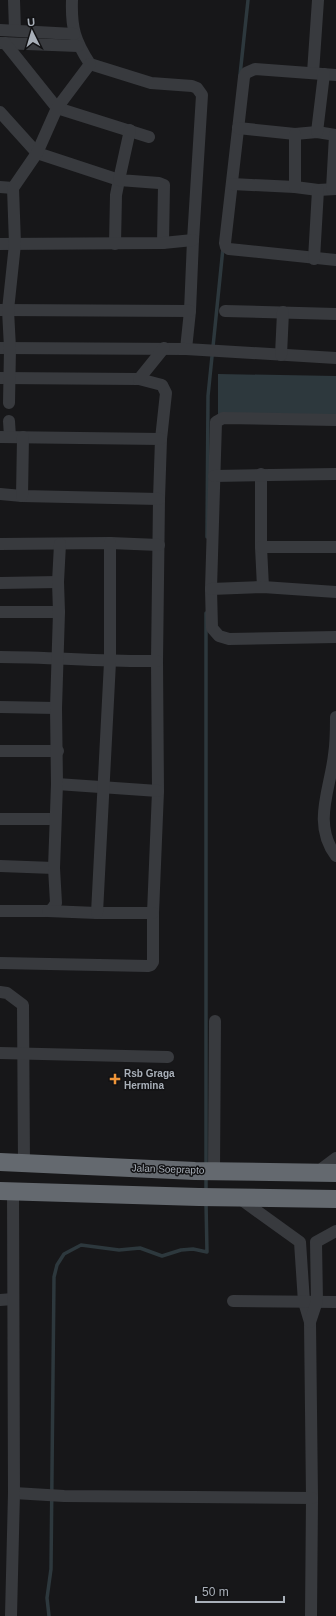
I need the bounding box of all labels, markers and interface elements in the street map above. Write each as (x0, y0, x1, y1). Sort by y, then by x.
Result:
north arrow (12, 12, 52, 52)
text: U (27, 16, 36, 28)
place label: Rsb Graga Hermina (124, 1068, 175, 1091)
marker: Rsb Graga Hermina (109, 1073, 121, 1085)
street label: Jalan Soeprapto (131, 1162, 205, 1176)
scale bar (196, 1578, 284, 1604)
text: 50 m (202, 1585, 229, 1599)

